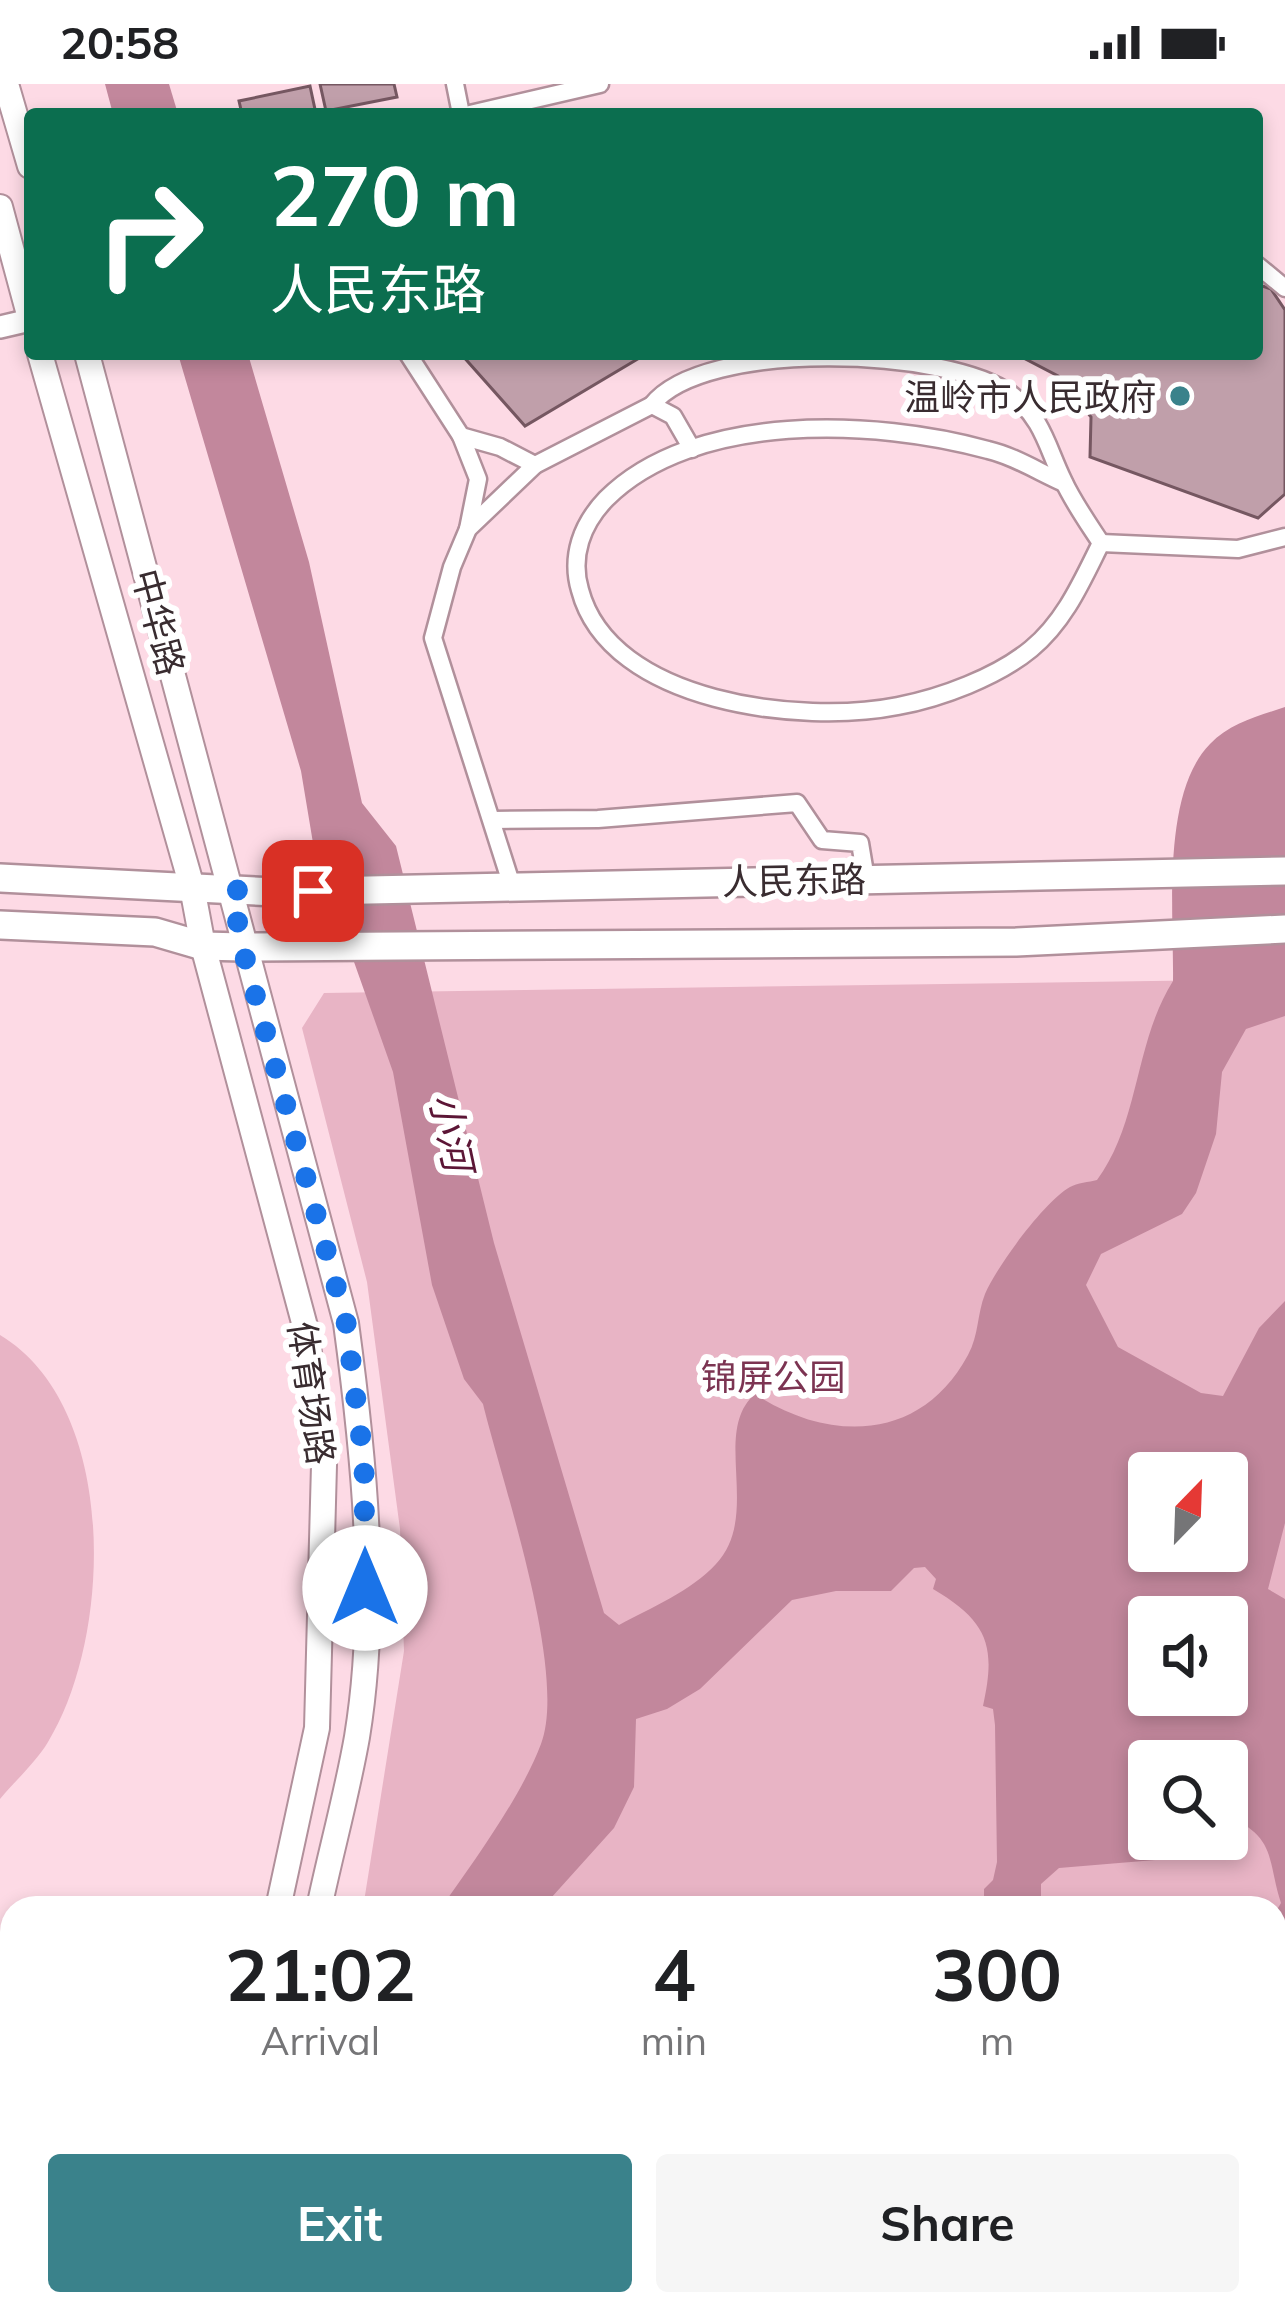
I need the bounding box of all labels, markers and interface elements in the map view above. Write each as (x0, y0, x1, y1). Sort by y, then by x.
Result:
text: 20:58 (60, 14, 179, 70)
text: 270 m (270, 142, 520, 247)
icon: right (72, 156, 228, 312)
text: 人民东路 (270, 255, 486, 323)
place label: 温岭市人民政府 (904, 374, 1156, 419)
marker: 温岭市人民政府 (1167, 383, 1193, 409)
street label: 中华路 (123, 564, 195, 680)
pin (262, 840, 364, 942)
street label: 人民东路 (722, 856, 866, 904)
icon: arrive (280, 858, 346, 924)
water label: 小河 (420, 1089, 486, 1182)
street label: 体育场路 (280, 1319, 344, 1467)
park label: 锦屏公园 (701, 1354, 845, 1399)
north arrow (1128, 1452, 1248, 1572)
map controls (1128, 1452, 1248, 1860)
position arrow (302, 1525, 428, 1651)
button: sound (1128, 1596, 1248, 1716)
button: search (1128, 1740, 1248, 1860)
text: 21:02 (225, 1929, 416, 2019)
text: 4 (652, 1929, 696, 2019)
text: 300 (932, 1929, 1062, 2019)
text: Arrival (261, 2016, 380, 2065)
text: min (641, 2016, 707, 2065)
text: m (980, 2016, 1014, 2065)
button: Exit (48, 2154, 632, 2292)
button: Share (656, 2154, 1239, 2292)

